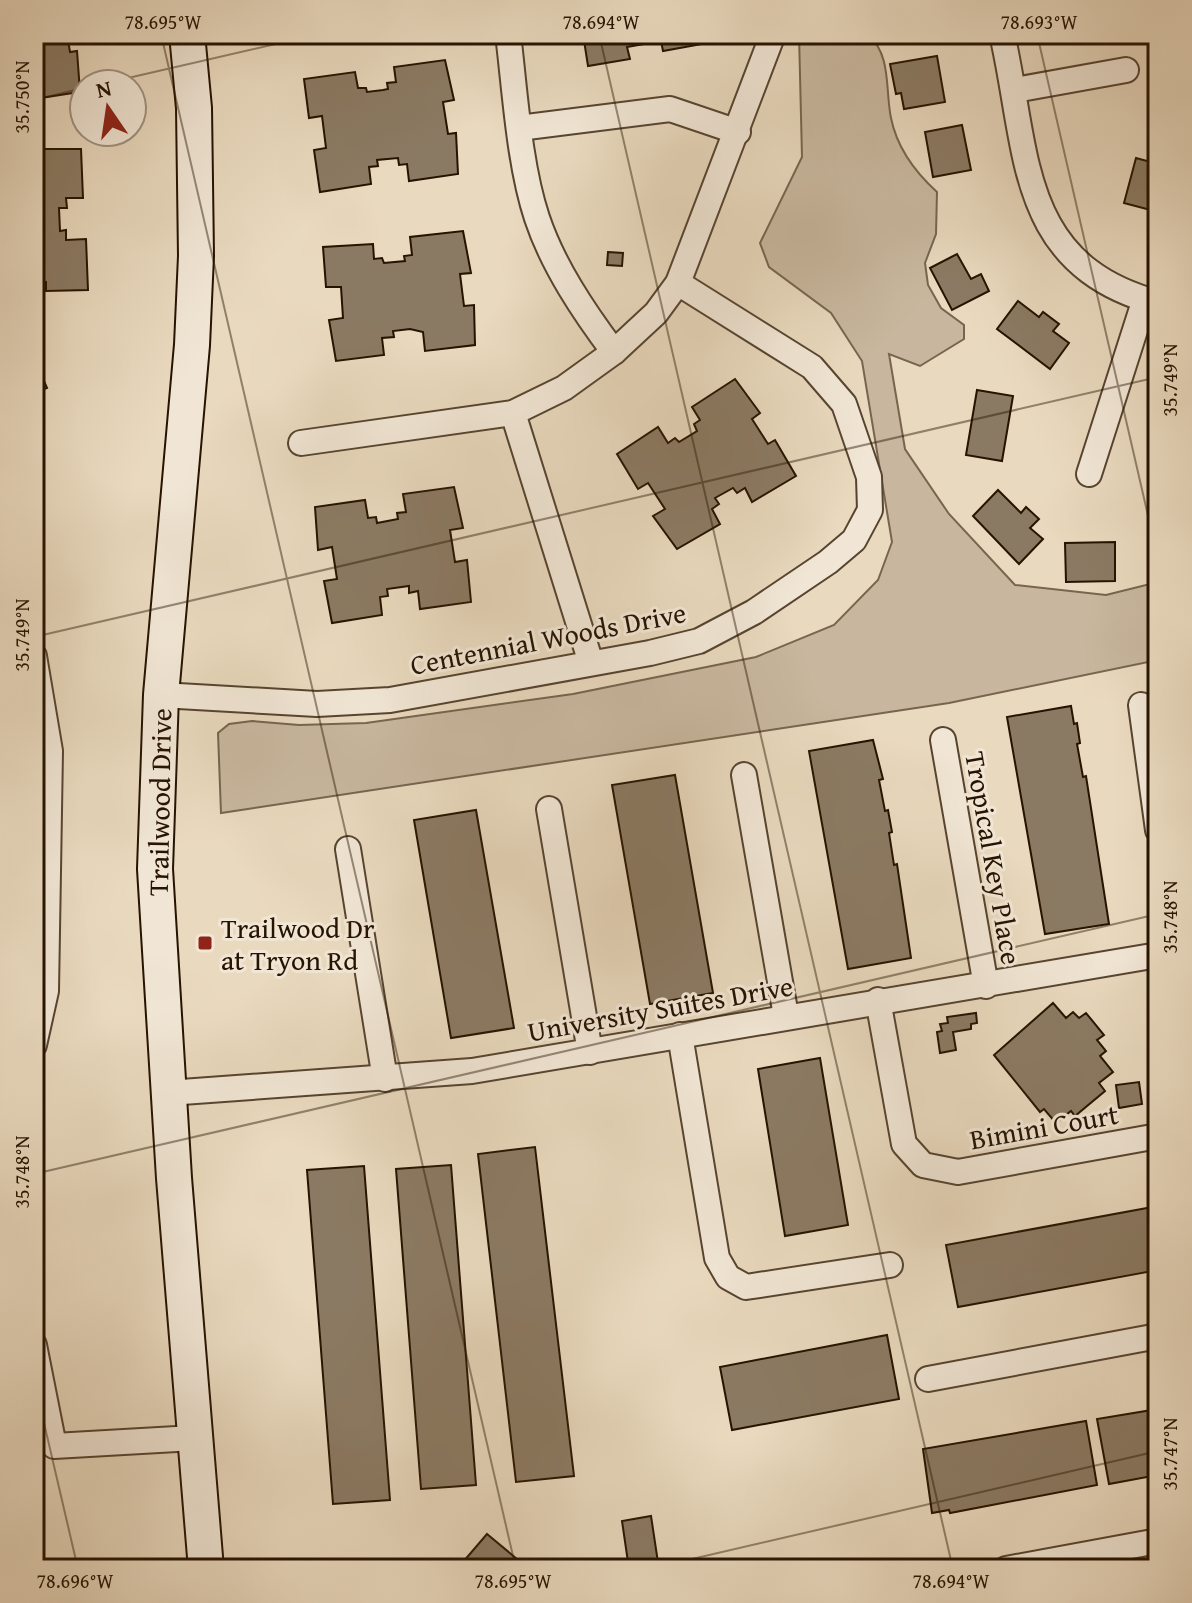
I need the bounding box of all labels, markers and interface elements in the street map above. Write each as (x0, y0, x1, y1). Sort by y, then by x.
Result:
text: 78.695°W (124, 7, 202, 36)
text: 78.694°W (562, 7, 640, 36)
text: 78.693°W (1000, 7, 1078, 36)
text: 35.750°N (7, 60, 36, 134)
north arrow (68, 68, 148, 148)
text: N (93, 71, 115, 106)
text: 35.749°N (1155, 343, 1184, 417)
street label: Centennial Woods Drive (407, 591, 689, 685)
text: 35.749°N (7, 598, 36, 672)
street label: Trailwood Drive (137, 708, 181, 896)
street label: Tropical Key Place (955, 748, 1033, 968)
text: 35.748°N (1155, 880, 1184, 954)
place label: Trailwood Dr at Tryon Rd (221, 907, 375, 980)
marker: Trailwood Dr at Tryon Rd (196, 934, 214, 952)
street label: University Suites Drive (524, 964, 796, 1052)
street label: Bimini Court (966, 1093, 1122, 1159)
text: 35.748°N (7, 1135, 36, 1209)
text: 35.747°N (1155, 1417, 1184, 1491)
text: 78.696°W (36, 1566, 114, 1595)
text: 78.695°W (474, 1566, 552, 1595)
text: 78.694°W (912, 1566, 990, 1595)

